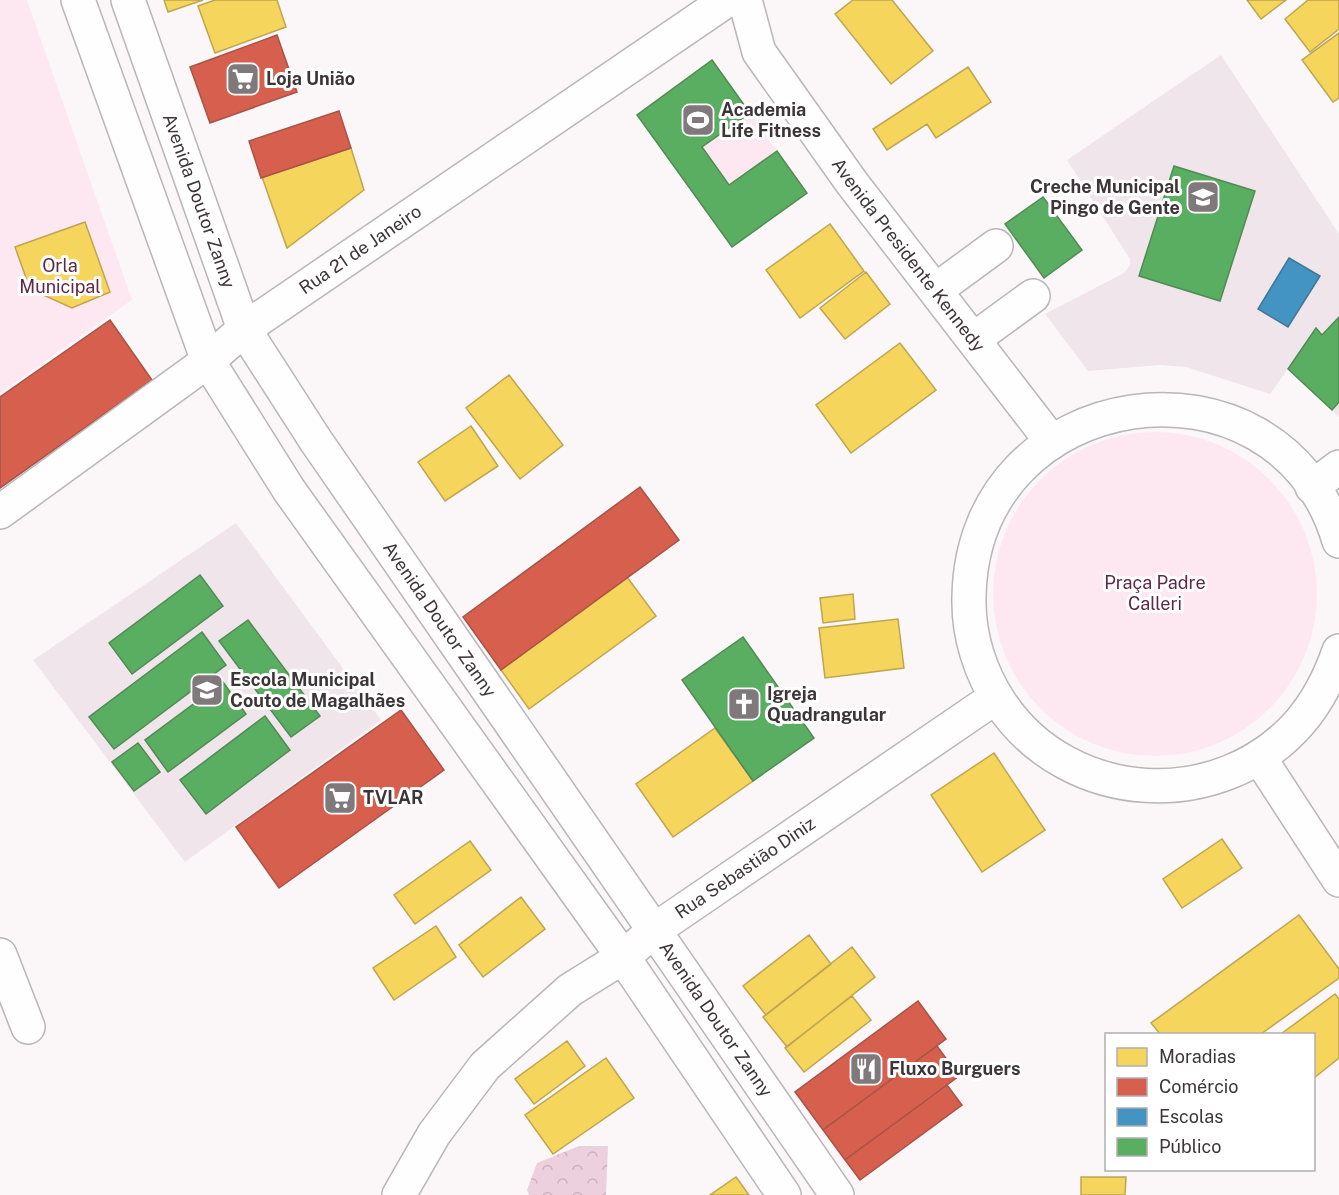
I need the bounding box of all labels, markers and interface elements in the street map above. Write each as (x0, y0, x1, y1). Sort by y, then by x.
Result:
supermarket icon: Loja União (225, 61, 261, 97)
place label: Loja União (266, 68, 355, 89)
place label: Academia Life Fitness (721, 99, 821, 141)
sports icon: Academia Life Fitness (680, 102, 716, 138)
street label: Avenida Doutor Zanny (159, 111, 240, 291)
street label: Avenida Presidente Kennedy (828, 154, 990, 356)
place label: Creche Municipal Pingo de Gente (1030, 176, 1180, 218)
school or university icon: Creche Municipal Pingo de Gente (1185, 179, 1221, 215)
street label: Rua 21 de Janeiro (295, 200, 425, 298)
park label: Orla Municipal (19, 255, 101, 297)
street label: Avenida Doutor Zanny (379, 538, 501, 701)
park label: Praça Padre Calleri (1104, 572, 1206, 614)
place label: Escola Municipal Couto de Magalhães (230, 669, 405, 711)
school or university icon: Escola Municipal Couto de Magalhães (189, 672, 225, 708)
place label: Igreja Quadrangular (767, 683, 887, 725)
church icon: Igreja Quadrangular (726, 686, 762, 722)
supermarket icon: TVLAR (322, 780, 358, 816)
place label: TVLAR (363, 787, 424, 808)
street label: Rua Sebastião Diniz (671, 813, 819, 923)
street label: Avenida Doutor Zanny (655, 937, 777, 1101)
legend (1105, 1033, 1315, 1171)
text: Moradias (1159, 1046, 1236, 1067)
restaurant icon: Fluxo Burguers (848, 1051, 884, 1087)
place label: Fluxo Burguers (889, 1058, 1020, 1079)
text: Comércio (1159, 1076, 1239, 1097)
text: Escolas (1159, 1106, 1223, 1127)
text: Público (1159, 1136, 1221, 1157)

